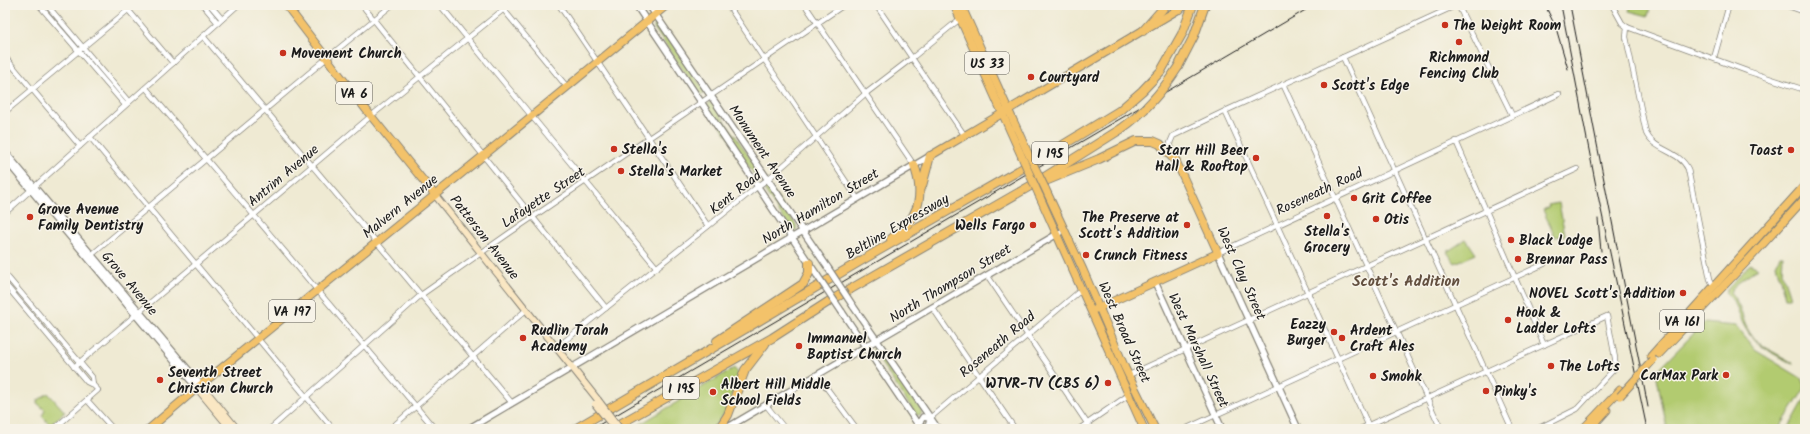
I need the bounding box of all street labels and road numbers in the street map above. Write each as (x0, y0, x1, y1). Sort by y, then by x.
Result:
road number: US 33 (965, 52, 1009, 74)
road number: VA 6 (336, 82, 372, 104)
street label: Monument Avenue (723, 100, 802, 203)
street label: Antrim Avenue (243, 139, 325, 212)
road number: I 195 (1032, 142, 1068, 164)
street label: Lafayette Street (497, 161, 590, 234)
street label: Roseneath Road (1272, 162, 1367, 222)
street label: North Hamilton Street (758, 163, 884, 251)
street label: Kent Road (705, 165, 767, 220)
street label: Malvern Avenue (358, 169, 444, 244)
street label: Beltline Expressway (842, 188, 954, 266)
street label: Patterson Avenue (444, 190, 525, 285)
street label: West Clay Street (1211, 223, 1272, 324)
street label: North Thompson Street (885, 238, 1016, 329)
street label: Grove Avenue (96, 246, 163, 321)
street label: West Broad Street (1092, 278, 1156, 387)
street label: West Marshall Street (1162, 289, 1235, 412)
road number: VA 197 (269, 300, 315, 322)
street label: Roseneath Road (955, 306, 1041, 383)
road number: VA 161 (1660, 310, 1704, 332)
road number: I 195 (663, 377, 699, 399)

